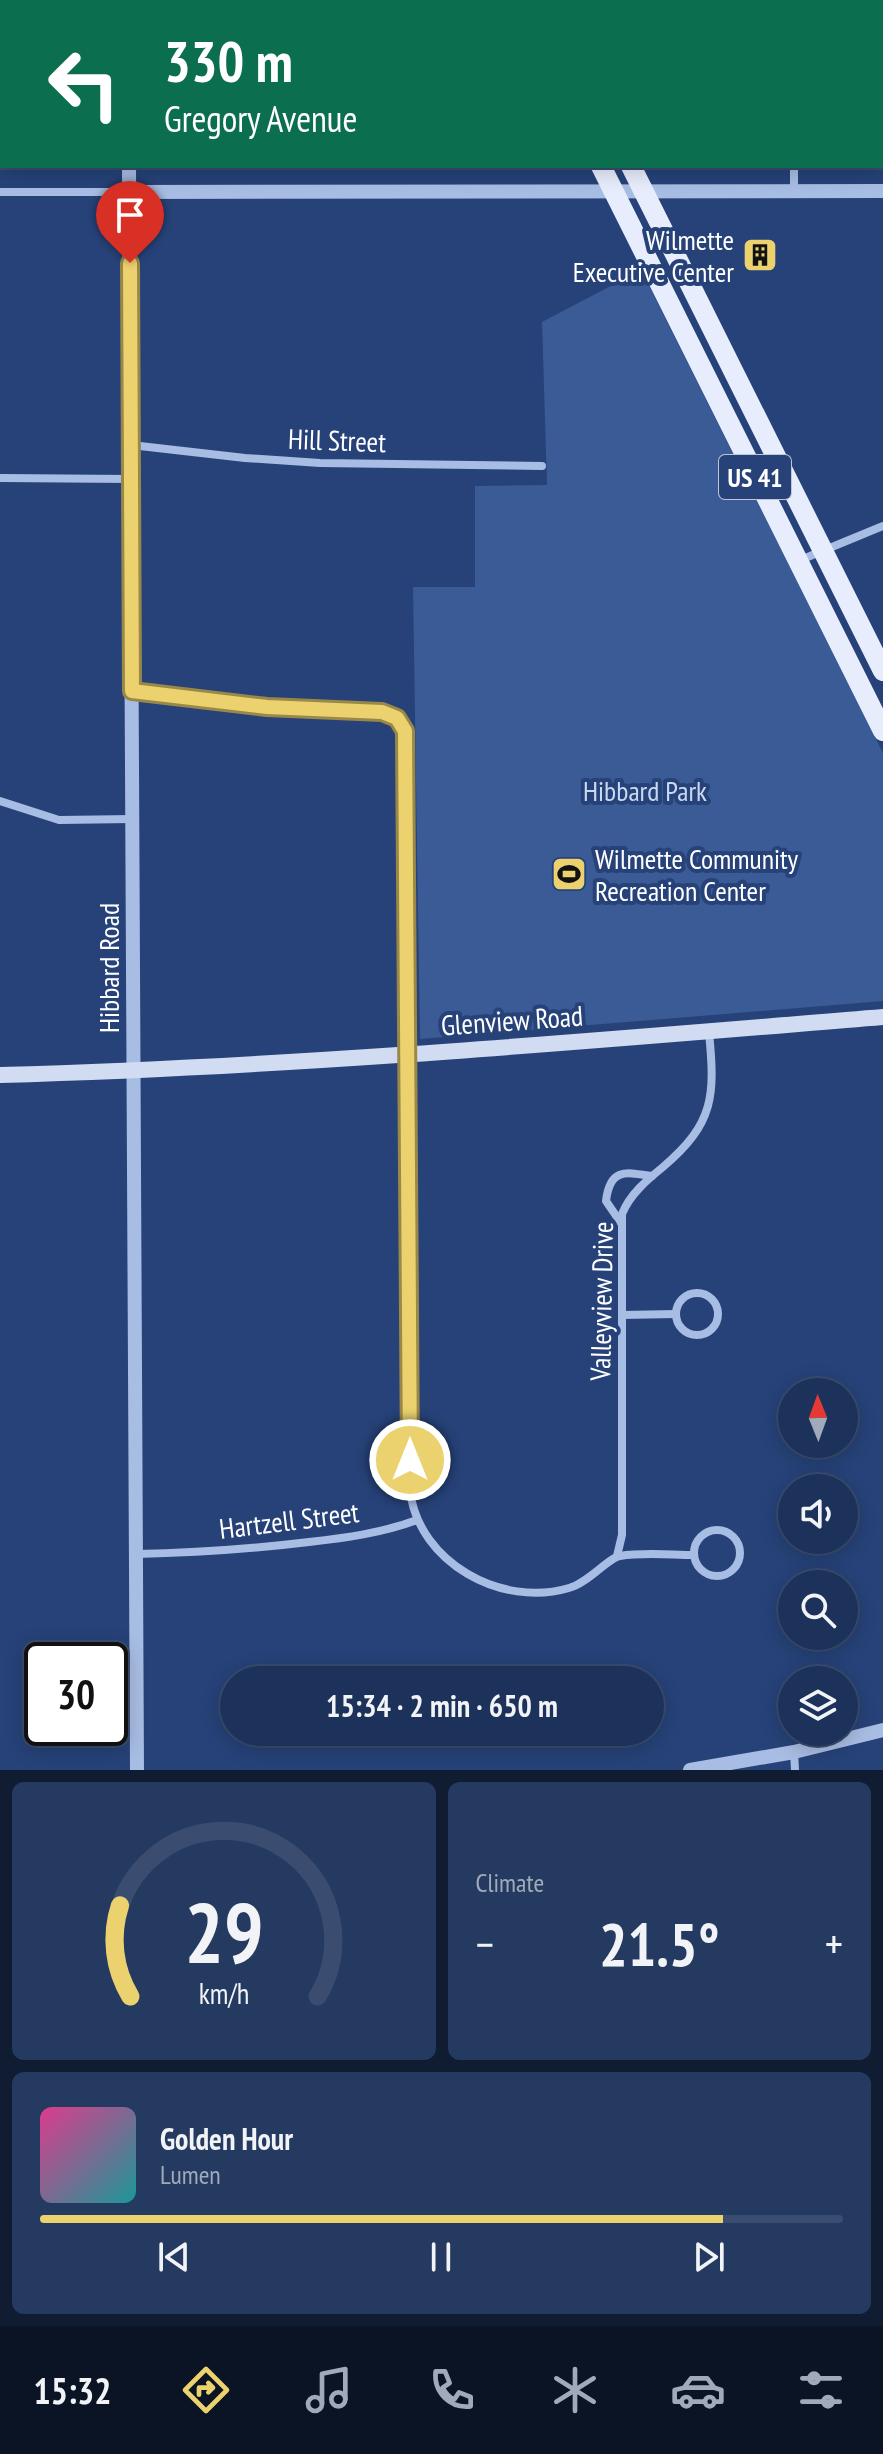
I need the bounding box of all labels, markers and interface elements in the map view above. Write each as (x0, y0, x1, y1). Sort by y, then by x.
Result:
text: 330 m (164, 25, 293, 97)
icon: left (32, 32, 136, 136)
text: Gregory Avenue (164, 95, 357, 142)
pin (96, 181, 164, 263)
icon: arrive (108, 193, 152, 237)
place label: Wilmette Executive Center (573, 221, 734, 290)
building icon: Wilmette Executive Center (741, 236, 779, 274)
street label: Hill Street (287, 420, 387, 460)
road number: US 41 (719, 455, 791, 499)
park label: Hibbard Park (583, 772, 707, 809)
place label: Wilmette Community Recreation Center (595, 840, 799, 909)
sports icon: Wilmette Community Recreation Center (550, 855, 588, 893)
street label: Hibbard Road (90, 903, 127, 1033)
street label: Glenview Road (440, 997, 584, 1043)
street label: Valleyview Drive (581, 1221, 621, 1382)
north arrow (778, 1378, 858, 1458)
map controls (778, 1378, 858, 1746)
position arrow (368, 1418, 452, 1502)
button: sound (778, 1474, 858, 1554)
street label: Hartzell Street (217, 1493, 361, 1547)
button: search (778, 1570, 858, 1650)
speed limit sign: 30 (24, 1642, 128, 1746)
button: layers (778, 1666, 858, 1746)
text: 15:34 · 2 min · 650 m (326, 1686, 558, 1725)
text: Climate (476, 1866, 544, 1899)
text: 29 (184, 1878, 264, 1986)
text: 21.5° (599, 1905, 720, 1983)
text: − (476, 1915, 494, 1972)
text: + (825, 1915, 843, 1972)
text: km/h (198, 1975, 249, 2012)
text: Golden Hour (160, 2119, 293, 2158)
text: Lumen (160, 2158, 221, 2191)
icon: previous (152, 2235, 196, 2279)
icon: pause (419, 2235, 463, 2279)
icon: next (687, 2235, 731, 2279)
icon: directions (178, 2362, 234, 2418)
icon: music (301, 2362, 357, 2418)
icon: phone (424, 2362, 480, 2418)
icon: climate (547, 2362, 603, 2418)
icon: car (670, 2362, 726, 2418)
icon: filters (793, 2362, 849, 2418)
text: 15:32 (34, 2367, 111, 2414)

